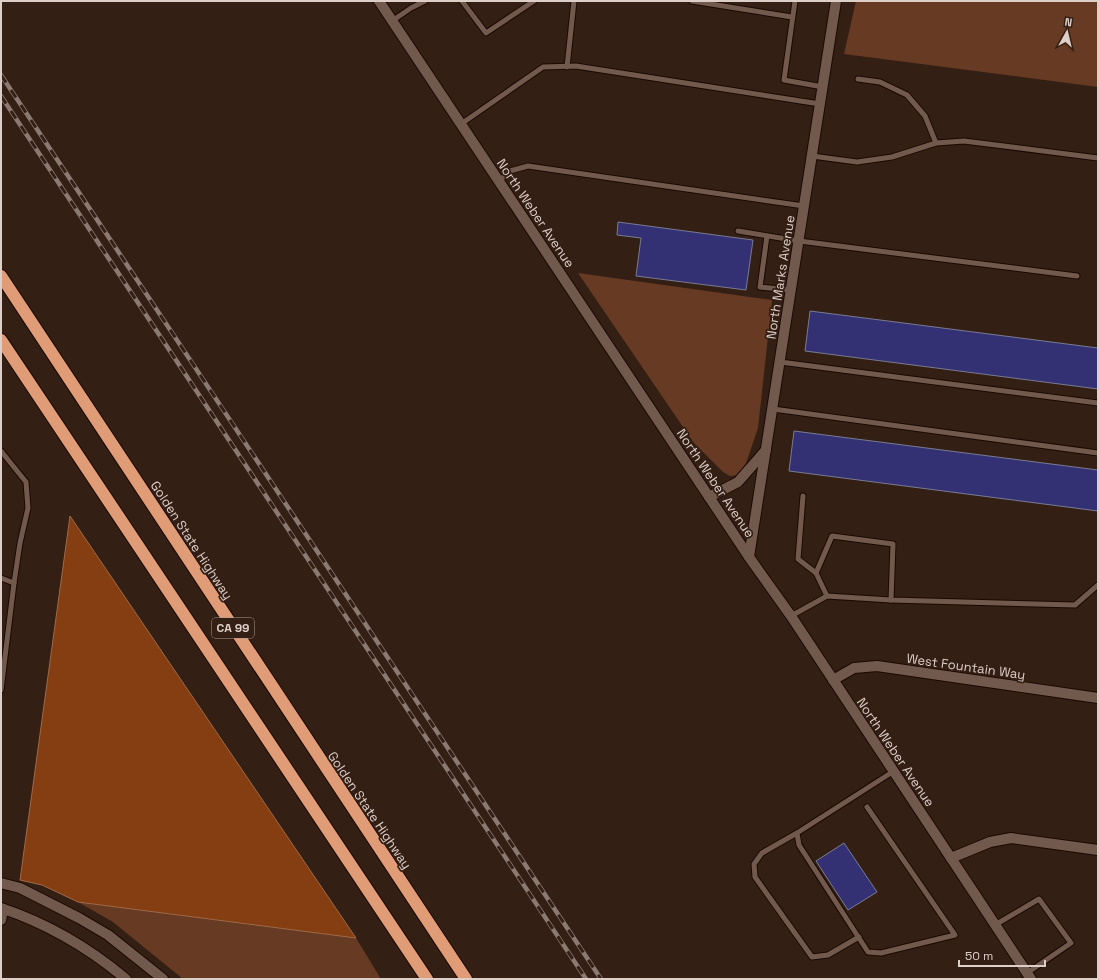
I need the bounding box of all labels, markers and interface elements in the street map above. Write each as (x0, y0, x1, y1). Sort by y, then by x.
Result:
north arrow (1047, 12, 1087, 52)
text: N (1064, 15, 1073, 30)
street label: North Weber Avenue (493, 156, 578, 271)
street label: North Marks Avenue (762, 214, 799, 340)
street label: North Weber Avenue (673, 426, 758, 541)
street label: Golden State Highway (147, 478, 236, 603)
road number: CA 99 (212, 618, 254, 638)
street label: West Fountain Way (905, 650, 1027, 683)
street label: North Weber Avenue (853, 695, 938, 810)
street label: Golden State Highway (324, 748, 415, 872)
scale bar (959, 942, 1045, 968)
text: 50 m (965, 948, 993, 964)

